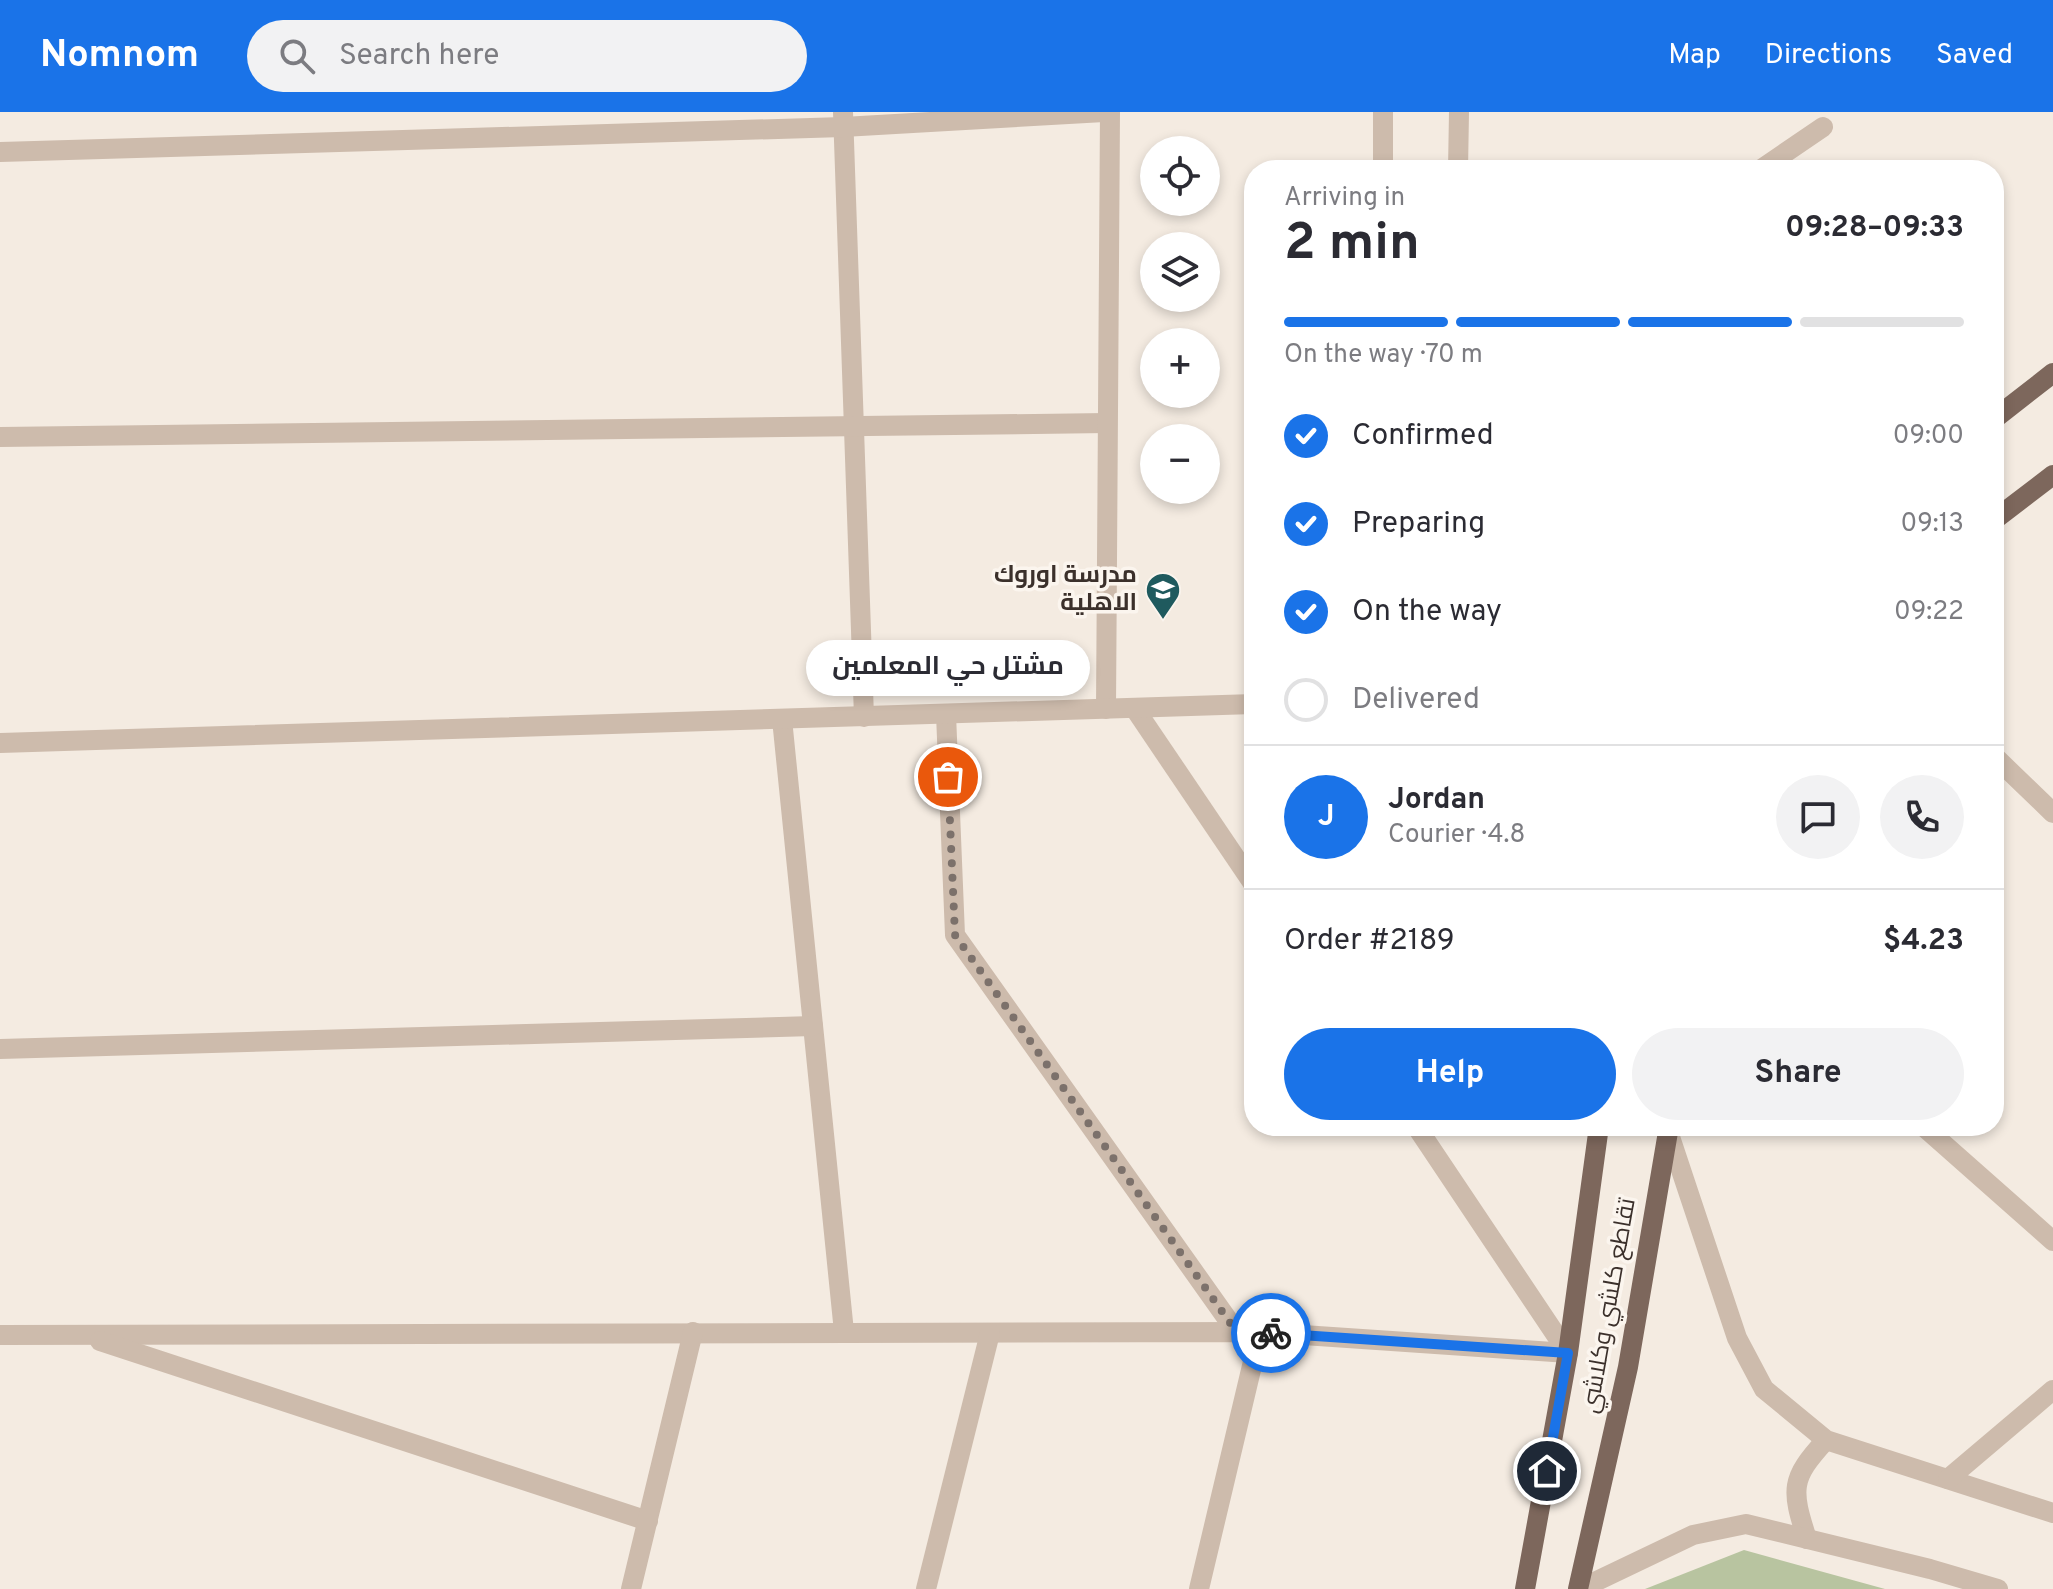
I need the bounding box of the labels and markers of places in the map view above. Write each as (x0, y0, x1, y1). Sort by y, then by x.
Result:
place label: مدرسة اوروك الاهلية (994, 561, 1137, 619)
school or university icon: مدرسة اوروك الاهلية (1144, 571, 1182, 621)
callout: مشتل حي المعلمين (806, 641, 1090, 697)
pin (914, 743, 982, 811)
pin (1513, 1437, 1581, 1505)

